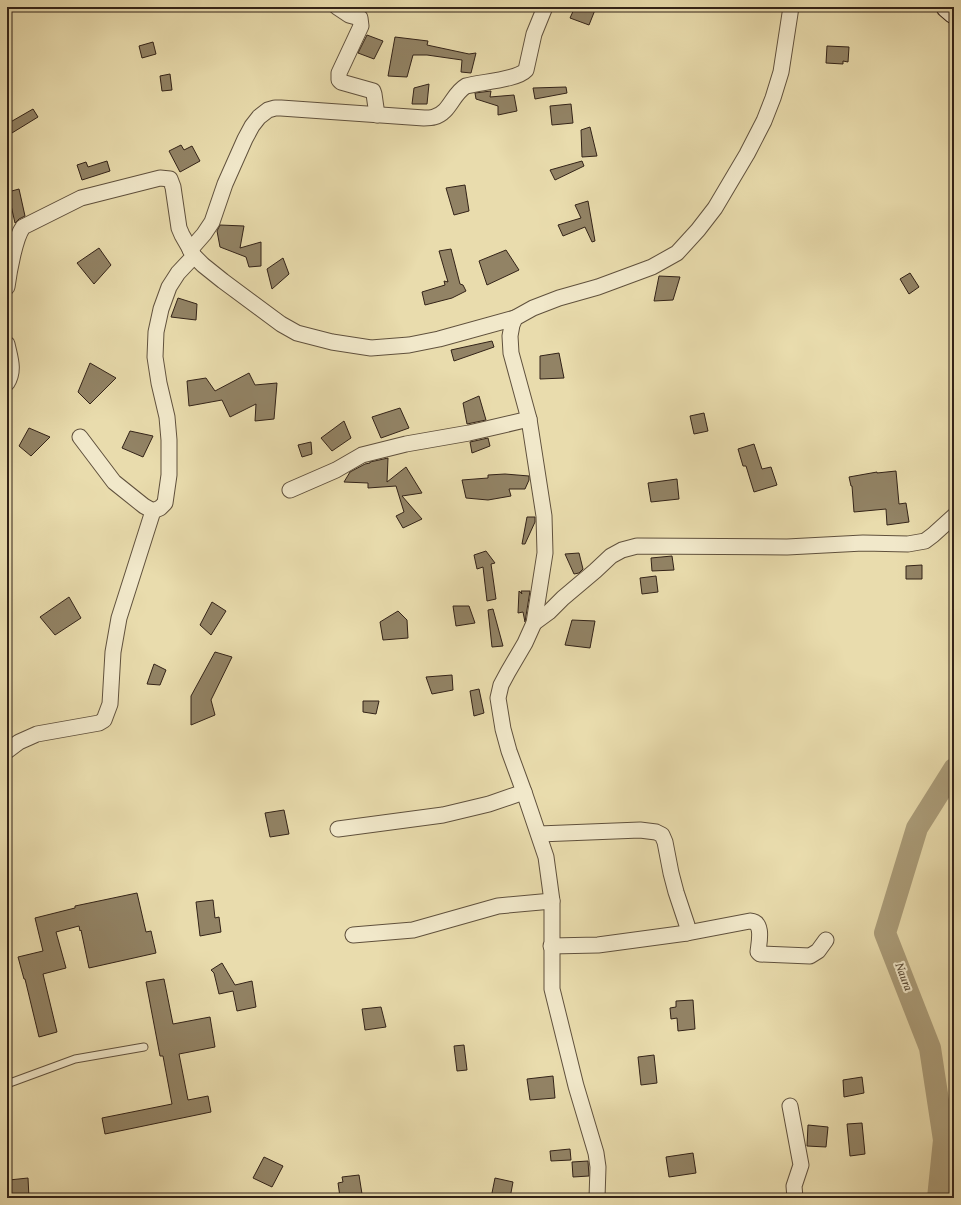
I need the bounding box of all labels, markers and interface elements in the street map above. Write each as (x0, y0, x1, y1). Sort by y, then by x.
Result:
water label: Naura (890, 960, 916, 994)

